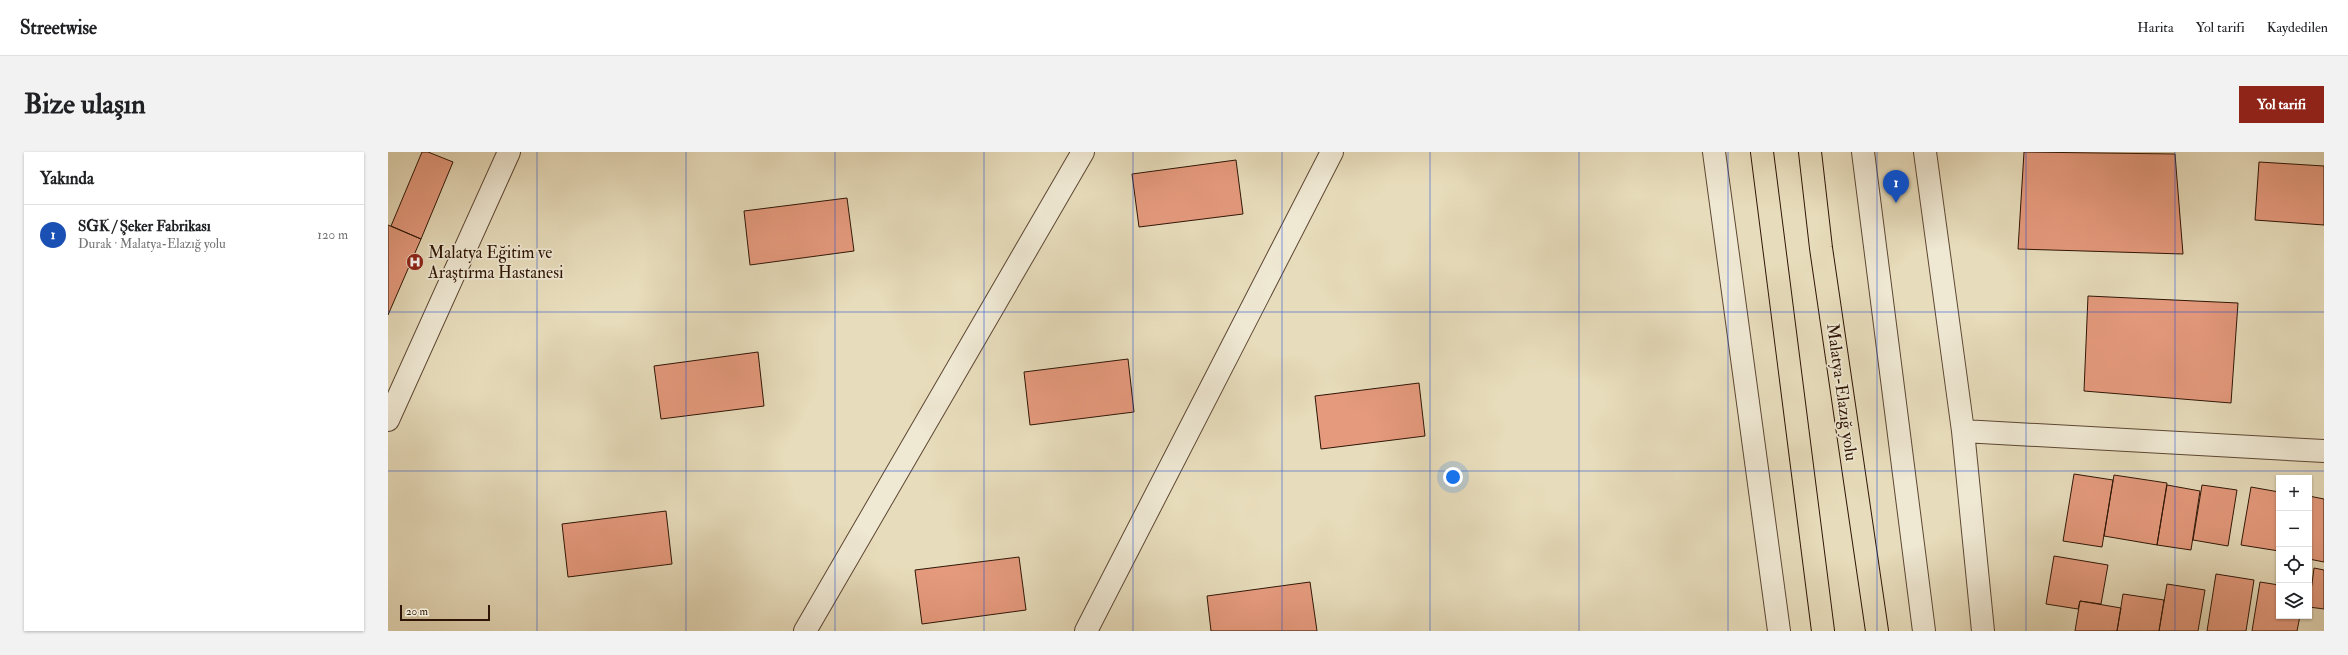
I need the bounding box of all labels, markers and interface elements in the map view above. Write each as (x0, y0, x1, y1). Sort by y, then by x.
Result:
text: Streetwise (20, 16, 97, 40)
text: Harita (2137, 19, 2174, 36)
text: Yol tarifi (2196, 19, 2245, 36)
text: Kaydedilen (2267, 19, 2328, 36)
button: Yol tarifi (2239, 86, 2324, 123)
text: Bize ulaşın (24, 87, 146, 122)
text: Yakında (40, 168, 94, 189)
pin: 1 (1883, 170, 1909, 203)
text: SGK / Şeker Fabrikası (78, 217, 211, 236)
text: 1 (51, 227, 55, 243)
text: 120 m (317, 227, 348, 243)
text: Durak · Malatya-Elazığ yolu (78, 236, 226, 252)
place label: Malatya Eğitim ve Araştırma Hastanesi (427, 242, 564, 283)
hospital icon: Malatya Eğitim ve Araştırma Hastanesi (405, 252, 425, 272)
street label: Malatya-Elazığ yolu (1821, 322, 1862, 462)
your location (1443, 467, 1463, 487)
map controls (2276, 475, 2312, 619)
button: + (2276, 475, 2312, 511)
button: − (2276, 511, 2312, 547)
button: locate (2276, 547, 2312, 583)
button: layers (2276, 583, 2312, 619)
scale bar (400, 603, 490, 622)
text: 20 m (406, 605, 428, 618)

